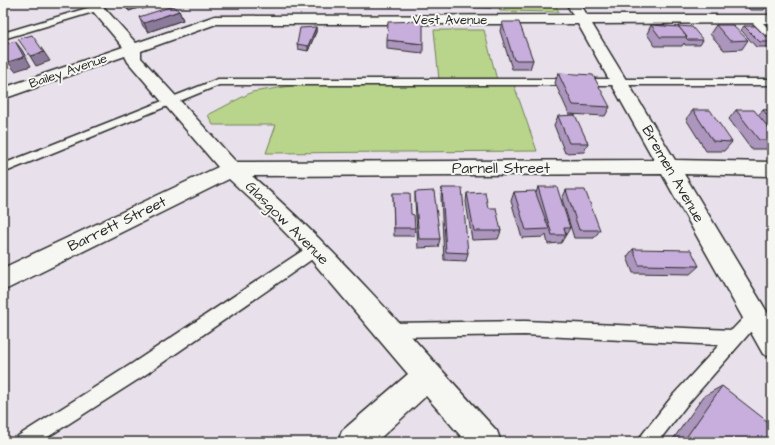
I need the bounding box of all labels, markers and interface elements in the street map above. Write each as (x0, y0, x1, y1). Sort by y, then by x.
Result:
street label: Vest Avenue (413, 11, 487, 29)
street label: Bailey Avenue (27, 49, 110, 94)
street label: Bremen Avenue (637, 122, 709, 226)
street label: Parnell Street (452, 158, 550, 179)
street label: Glasgow Avenue (240, 176, 334, 270)
street label: Barrett Street (64, 191, 170, 257)

